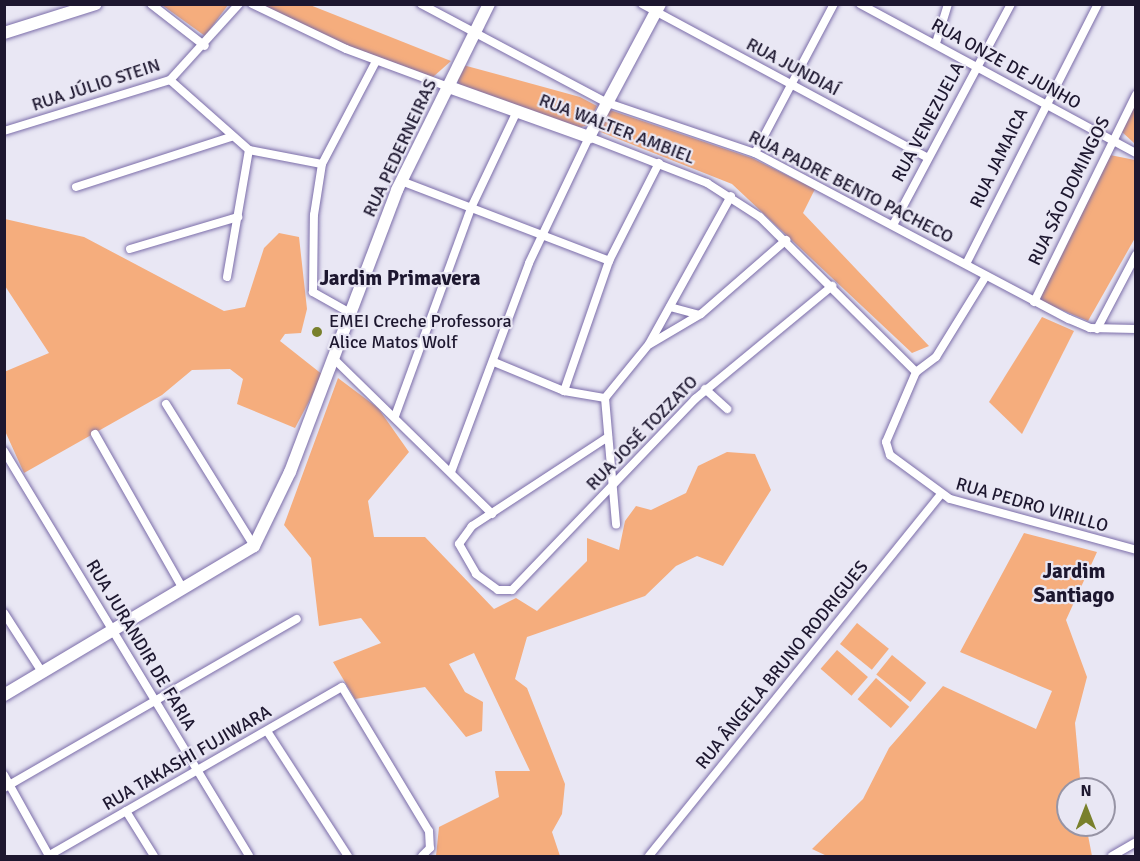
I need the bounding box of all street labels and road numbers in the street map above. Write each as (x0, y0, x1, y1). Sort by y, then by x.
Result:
street label: RUA ONZE DE JUNHO (927, 14, 1085, 114)
street label: RUA JUNDIAÍ (743, 33, 843, 101)
street label: RUA JÚLIO STEIN (29, 54, 163, 116)
street label: RUA VENEZUELA (887, 58, 969, 186)
street label: RUA PEDERNEIRAS (359, 76, 441, 220)
street label: RUA WALTER AMBIEL (536, 89, 698, 169)
street label: RUA JAMAICA (965, 104, 1033, 212)
street label: RUA SÃO DOMINGOS (1024, 113, 1114, 269)
street label: RUA PADRE BENTO PACHECO (745, 126, 957, 248)
street label: RUA JOSÉ TOZZATO (582, 371, 702, 495)
street label: RUA PEDRO VIRILLO (953, 473, 1111, 537)
street label: RUA JURANDIR DE FARIA (81, 556, 201, 734)
street label: RUA ÂNGELA BRUNO RODRIGUES (691, 556, 873, 774)
street label: RUA TAKASHI FUJIWARA (99, 701, 275, 815)

